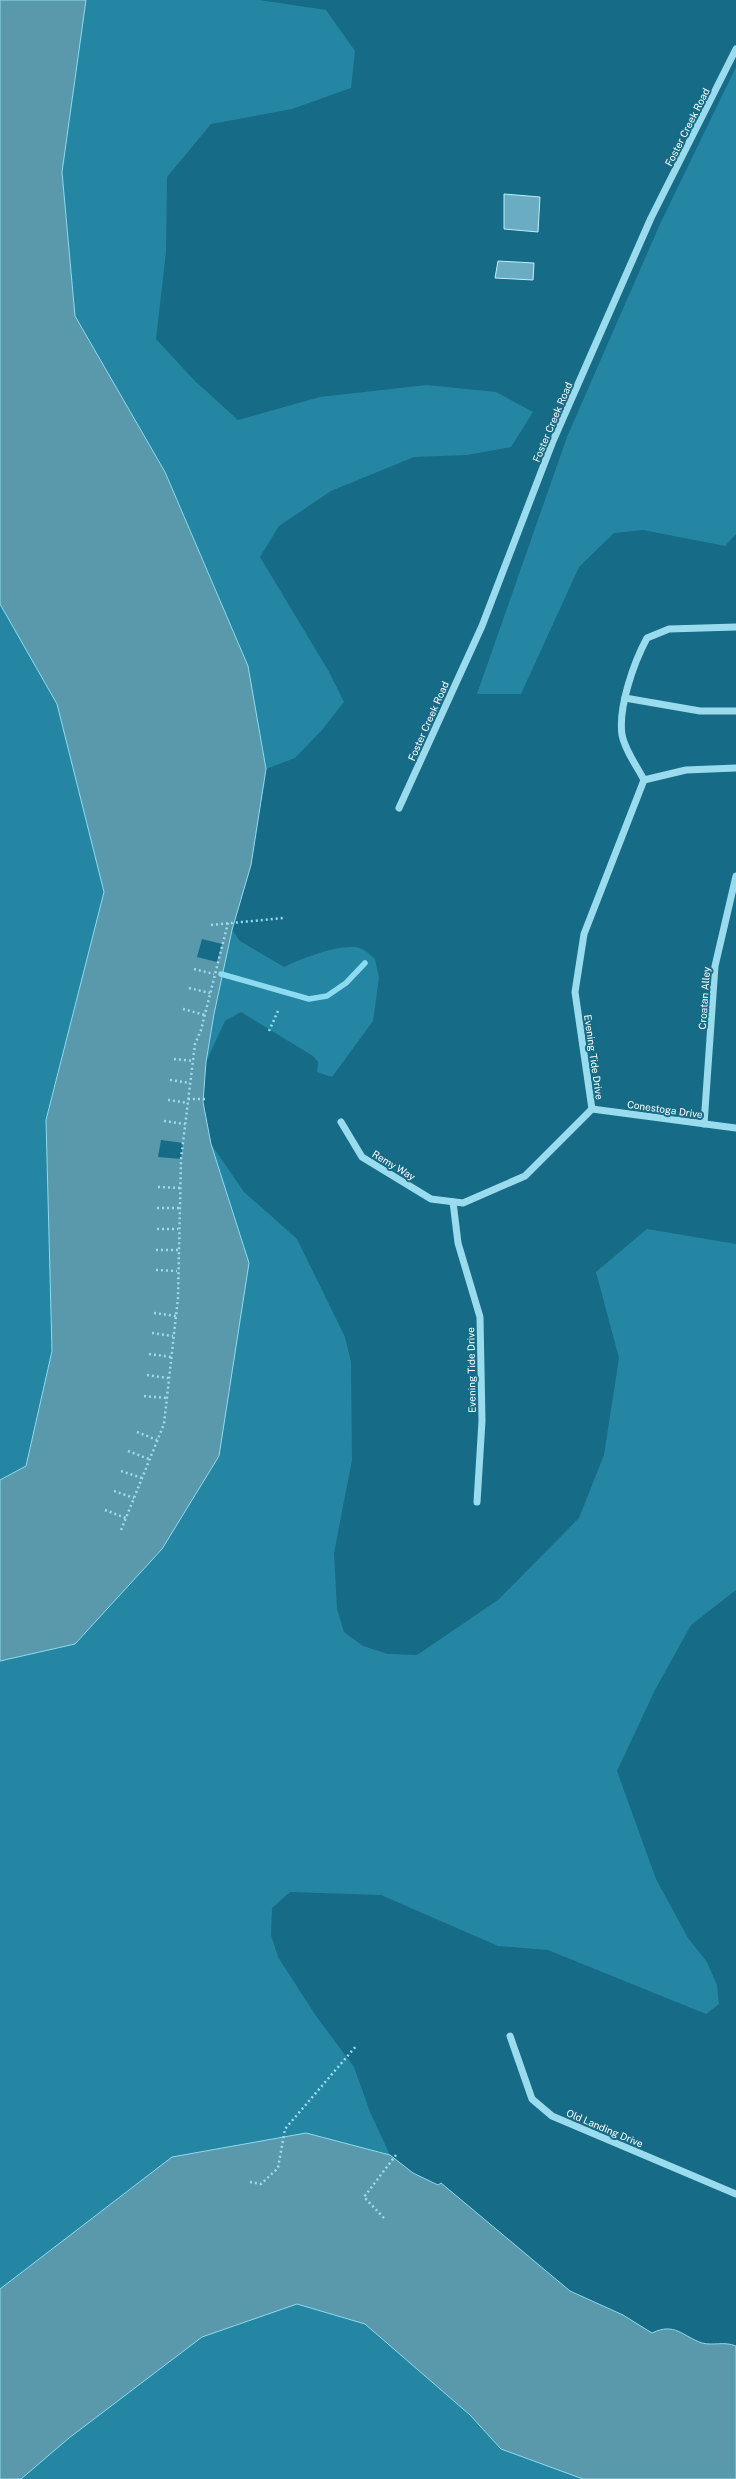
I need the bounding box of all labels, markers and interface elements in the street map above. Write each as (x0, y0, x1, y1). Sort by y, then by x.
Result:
street label: Foster Creek Road (662, 86, 712, 168)
street label: Foster Creek Road (530, 380, 574, 464)
street label: Foster Creek Road (405, 679, 451, 763)
street label: Croatan Alley (696, 966, 712, 1030)
street label: Evening Tide Drive (582, 1014, 606, 1101)
street label: Conestoga Drive (626, 1098, 704, 1120)
street label: Remy Way (370, 1147, 418, 1183)
street label: Evening Tide Drive (464, 1327, 478, 1413)
street label: Old Landing Drive (565, 2106, 646, 2150)

